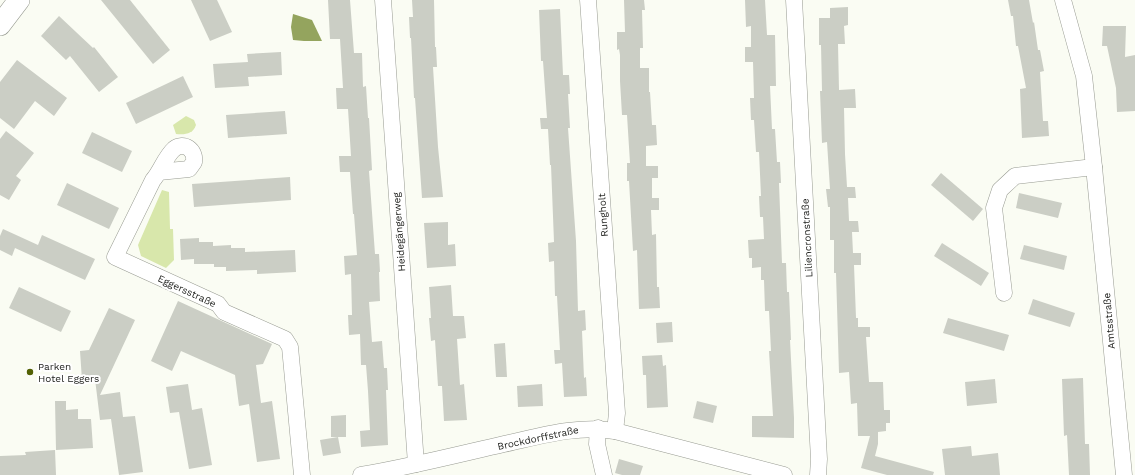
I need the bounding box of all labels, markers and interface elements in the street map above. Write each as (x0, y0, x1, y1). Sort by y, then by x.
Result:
street label: Heidegängerweg (391, 191, 407, 272)
street label: Rungholt (596, 192, 610, 237)
street label: Liliencronstraße (799, 198, 815, 278)
street label: Eggersstraße (156, 273, 218, 309)
street label: Amtsstraße (1101, 292, 1117, 350)
place label: Parken Hotel Eggers (38, 361, 99, 384)
marker: Parken Hotel Eggers (25, 367, 35, 377)
street label: Brockdorffstraße (496, 424, 580, 452)

